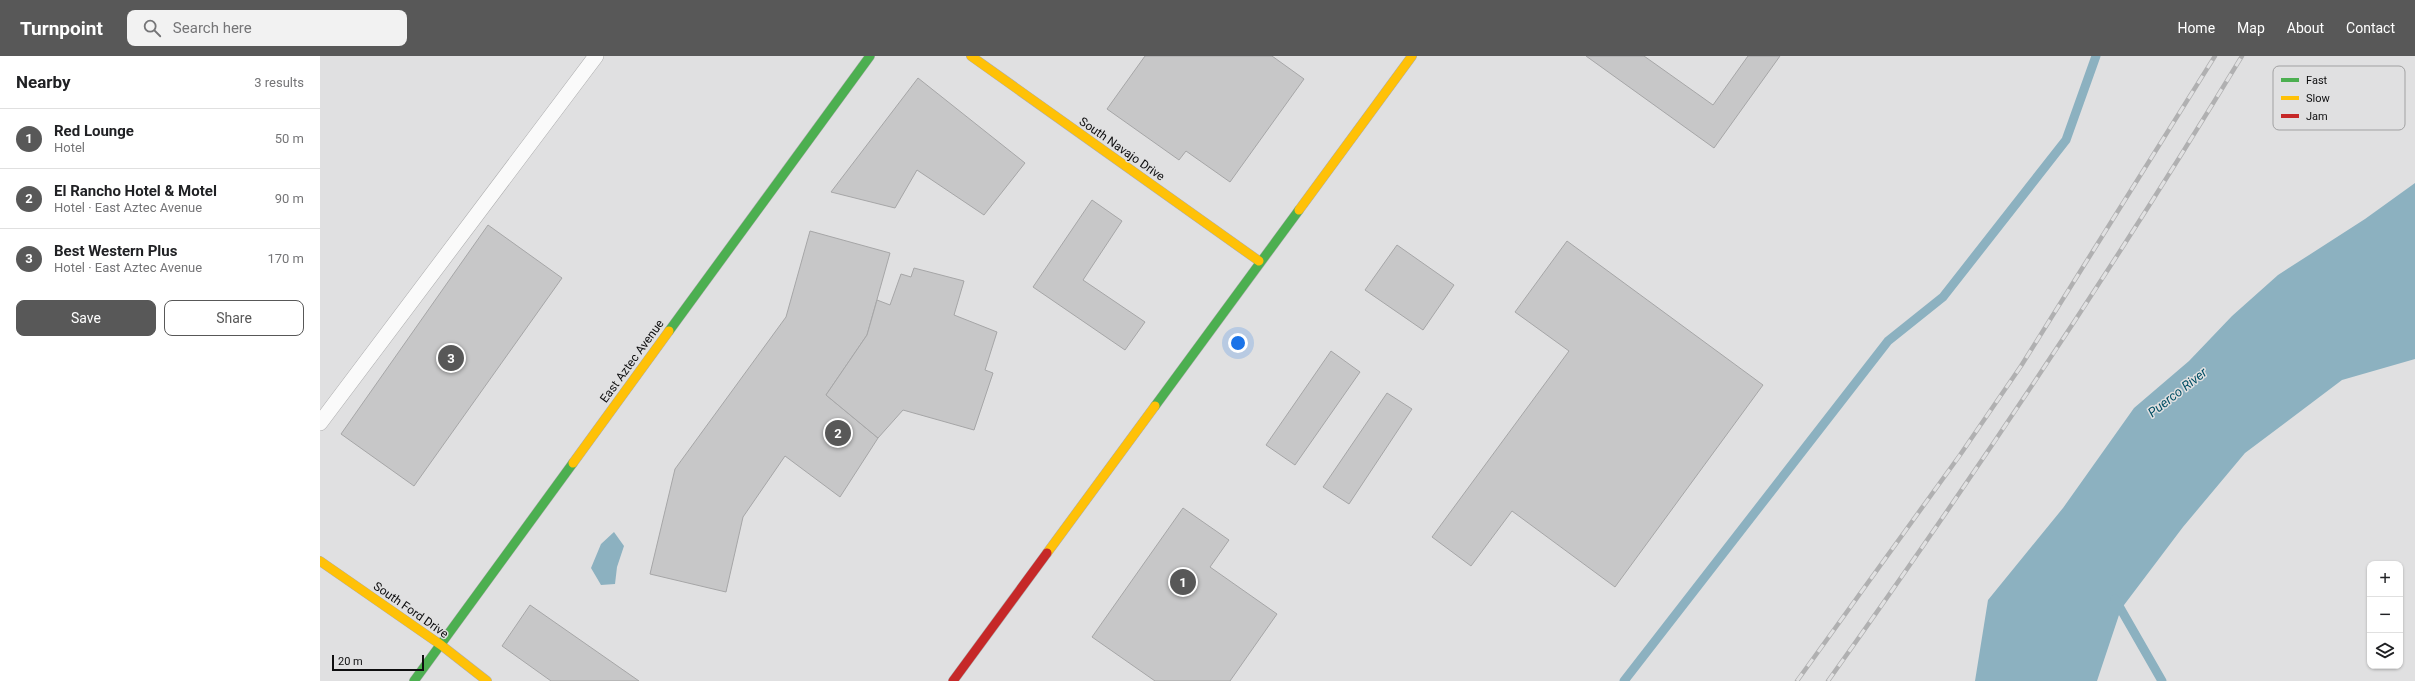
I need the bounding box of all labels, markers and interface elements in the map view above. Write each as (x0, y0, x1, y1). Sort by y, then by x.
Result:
search box (127, 10, 407, 46)
text: Turnpoint (20, 17, 103, 40)
icon: search (141, 17, 163, 39)
text: Search here (173, 19, 252, 37)
text: Home (2177, 20, 2215, 36)
text: Map (2237, 20, 2265, 36)
text: About (2287, 20, 2324, 36)
text: Contact (2346, 20, 2395, 36)
legend (2273, 66, 2405, 130)
text: Nearby (16, 72, 71, 92)
text: Fast (2306, 74, 2328, 87)
text: 3 results (254, 75, 304, 90)
text: Slow (2306, 92, 2330, 105)
text: Jam (2306, 110, 2328, 123)
street label: South Navajo Drive (1077, 114, 1167, 184)
text: Red Lounge (54, 122, 134, 140)
text: 1 (25, 131, 33, 146)
text: 50 m (275, 131, 304, 146)
text: Hotel (54, 140, 85, 155)
text: El Rancho Hotel & Motel (54, 182, 217, 200)
text: 2 (25, 191, 33, 206)
text: 90 m (275, 191, 304, 206)
text: Hotel · East Aztec Avenue (54, 200, 202, 215)
text: Best Western Plus (54, 242, 177, 260)
text: 3 (25, 251, 33, 266)
text: 170 m (267, 251, 304, 266)
text: Hotel · East Aztec Avenue (54, 260, 202, 275)
button: Save (16, 300, 156, 336)
button: Share (164, 300, 304, 336)
street label: East Aztec Avenue (597, 317, 667, 405)
your location (1228, 333, 1248, 353)
pin: 3 (438, 343, 464, 373)
water label: Puerco River (2145, 364, 2210, 420)
pin: 2 (825, 418, 851, 448)
map controls (2367, 561, 2403, 669)
button: + (2367, 561, 2403, 597)
pin: 1 (1170, 567, 1196, 597)
street label: South Ford Drive (371, 579, 451, 641)
button: − (2367, 597, 2403, 633)
button: layers (2367, 633, 2403, 669)
scale bar (332, 653, 424, 672)
text: 20 m (338, 655, 363, 668)

